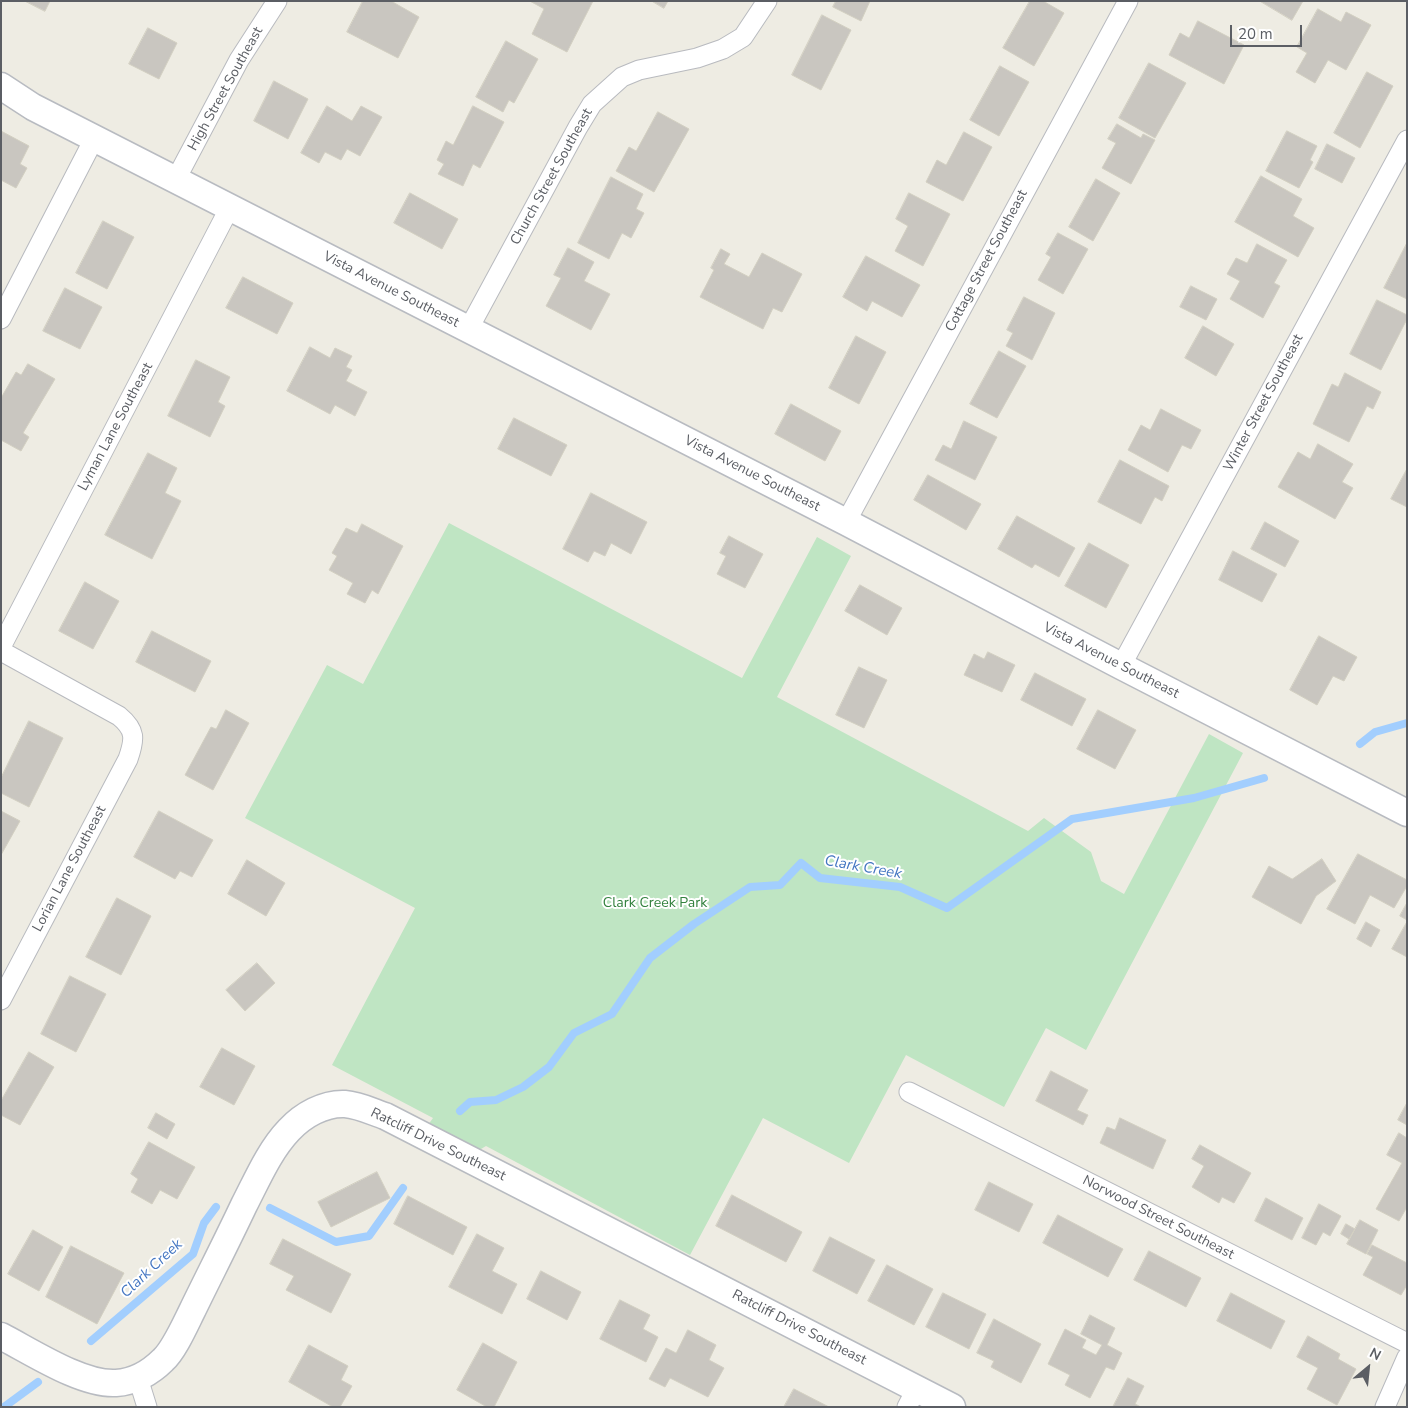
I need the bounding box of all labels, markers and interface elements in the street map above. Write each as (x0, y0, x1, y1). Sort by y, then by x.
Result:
scale bar (1233, 15, 1306, 47)
street label: High Street Southeast (185, 24, 267, 154)
text: 20 m (1238, 24, 1273, 44)
street label: Church Street Southeast (507, 106, 597, 248)
street label: Cottage Street Southeast (942, 187, 1032, 335)
street label: Vista Avenue Southeast (320, 248, 462, 332)
street label: Winter Street Southeast (1221, 332, 1307, 474)
street label: Lyman Lane Southeast (75, 360, 157, 494)
street label: Vista Avenue Southeast (681, 432, 823, 516)
street label: Vista Avenue Southeast (1040, 619, 1182, 703)
street label: Lorian Lane Southeast (30, 803, 110, 935)
water label: Clark Creek (823, 852, 903, 884)
park label: Clark Creek Park (603, 896, 707, 912)
street label: Ratcliff Drive Southeast (368, 1105, 508, 1185)
street label: Norwood Street Southeast (1079, 1172, 1237, 1264)
water label: Clark Creek (117, 1236, 187, 1302)
street label: Ratcliff Drive Southeast (729, 1287, 869, 1369)
north arrow (1343, 1343, 1393, 1393)
text: N (1366, 1343, 1384, 1365)

